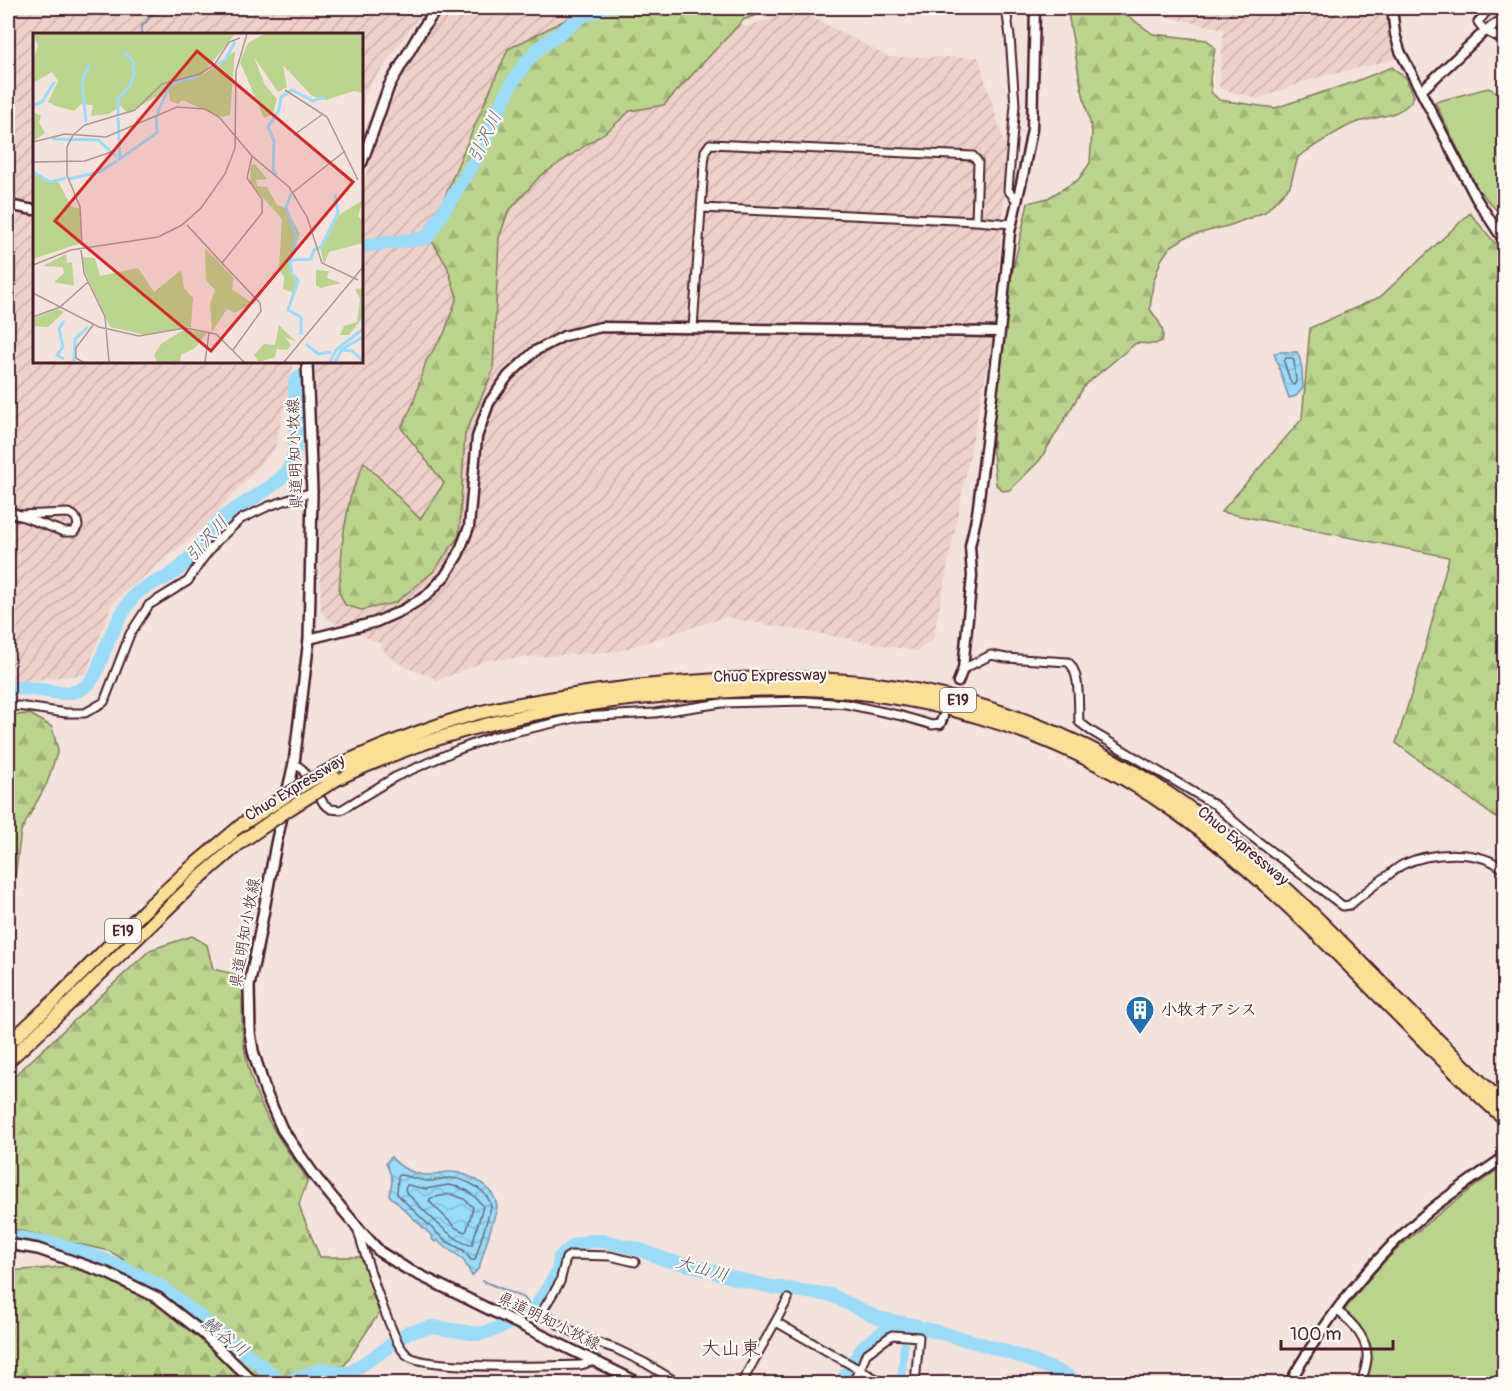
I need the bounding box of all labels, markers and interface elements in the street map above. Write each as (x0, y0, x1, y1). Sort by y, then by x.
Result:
inset map (33, 33, 363, 363)
water label: 引沢川 (463, 108, 507, 166)
street label: 県道明知小牧線 (283, 398, 307, 510)
water label: 引沢川 (180, 511, 234, 567)
street label: Chuo Expressway (713, 665, 827, 687)
road number: E19 (940, 688, 976, 712)
street label: Chuo Expressway (241, 750, 349, 826)
street label: Chuo Expressway (1193, 802, 1293, 890)
street label: 県道明知小牧線 (225, 876, 265, 990)
road number: E19 (105, 919, 141, 943)
building icon: 小牧オアシス (1124, 994, 1156, 1036)
place label: 小牧オアシス (1161, 1000, 1257, 1020)
water label: 大山川 (673, 1251, 731, 1287)
street label: 県道明知小牧線 (494, 1287, 604, 1355)
water label: 鰻谷川 (197, 1311, 253, 1363)
scale bar (1281, 1313, 1394, 1351)
text: 100 m (1290, 1323, 1342, 1346)
district label: 大山東 (701, 1336, 761, 1361)

